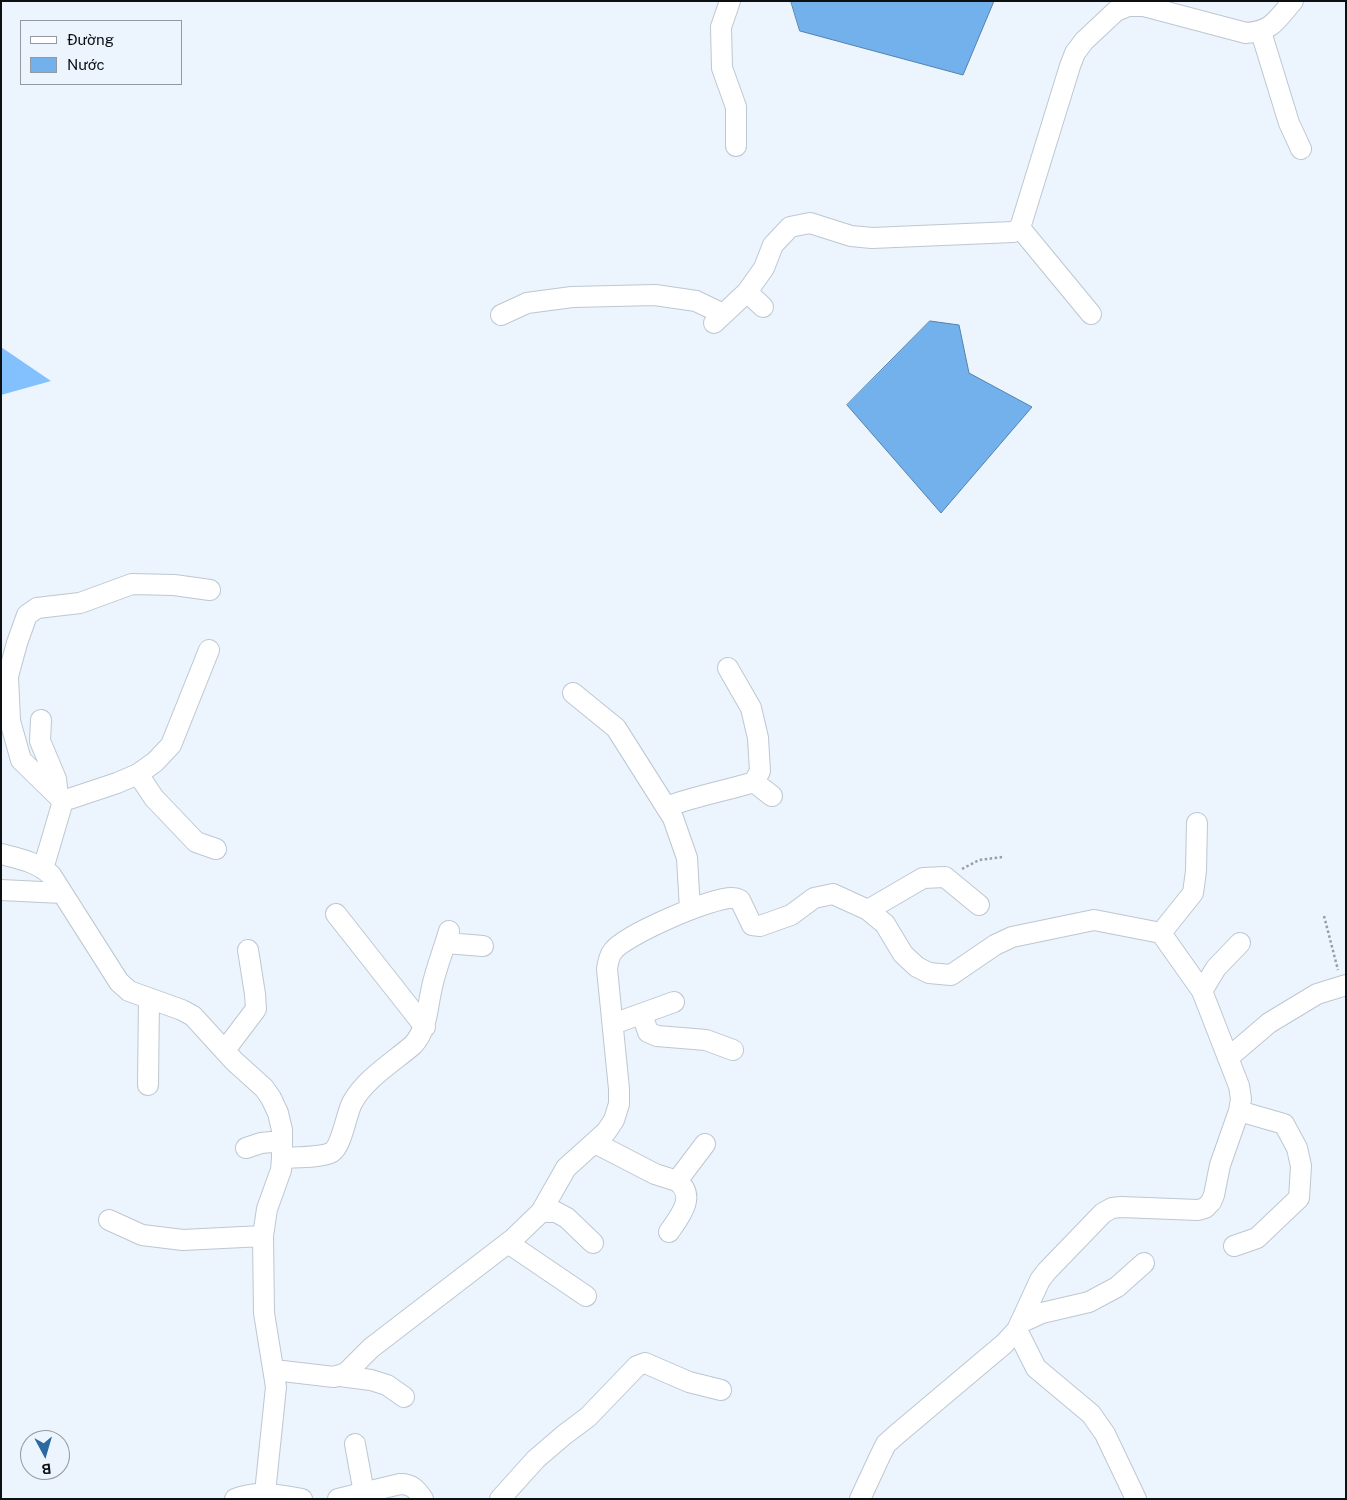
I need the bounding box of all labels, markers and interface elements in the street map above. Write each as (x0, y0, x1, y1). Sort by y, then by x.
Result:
legend (20, 20, 182, 85)
text: Đường (67, 31, 114, 48)
text: Nước (67, 56, 105, 73)
north arrow (20, 1430, 70, 1480)
text: B (41, 1460, 52, 1477)

